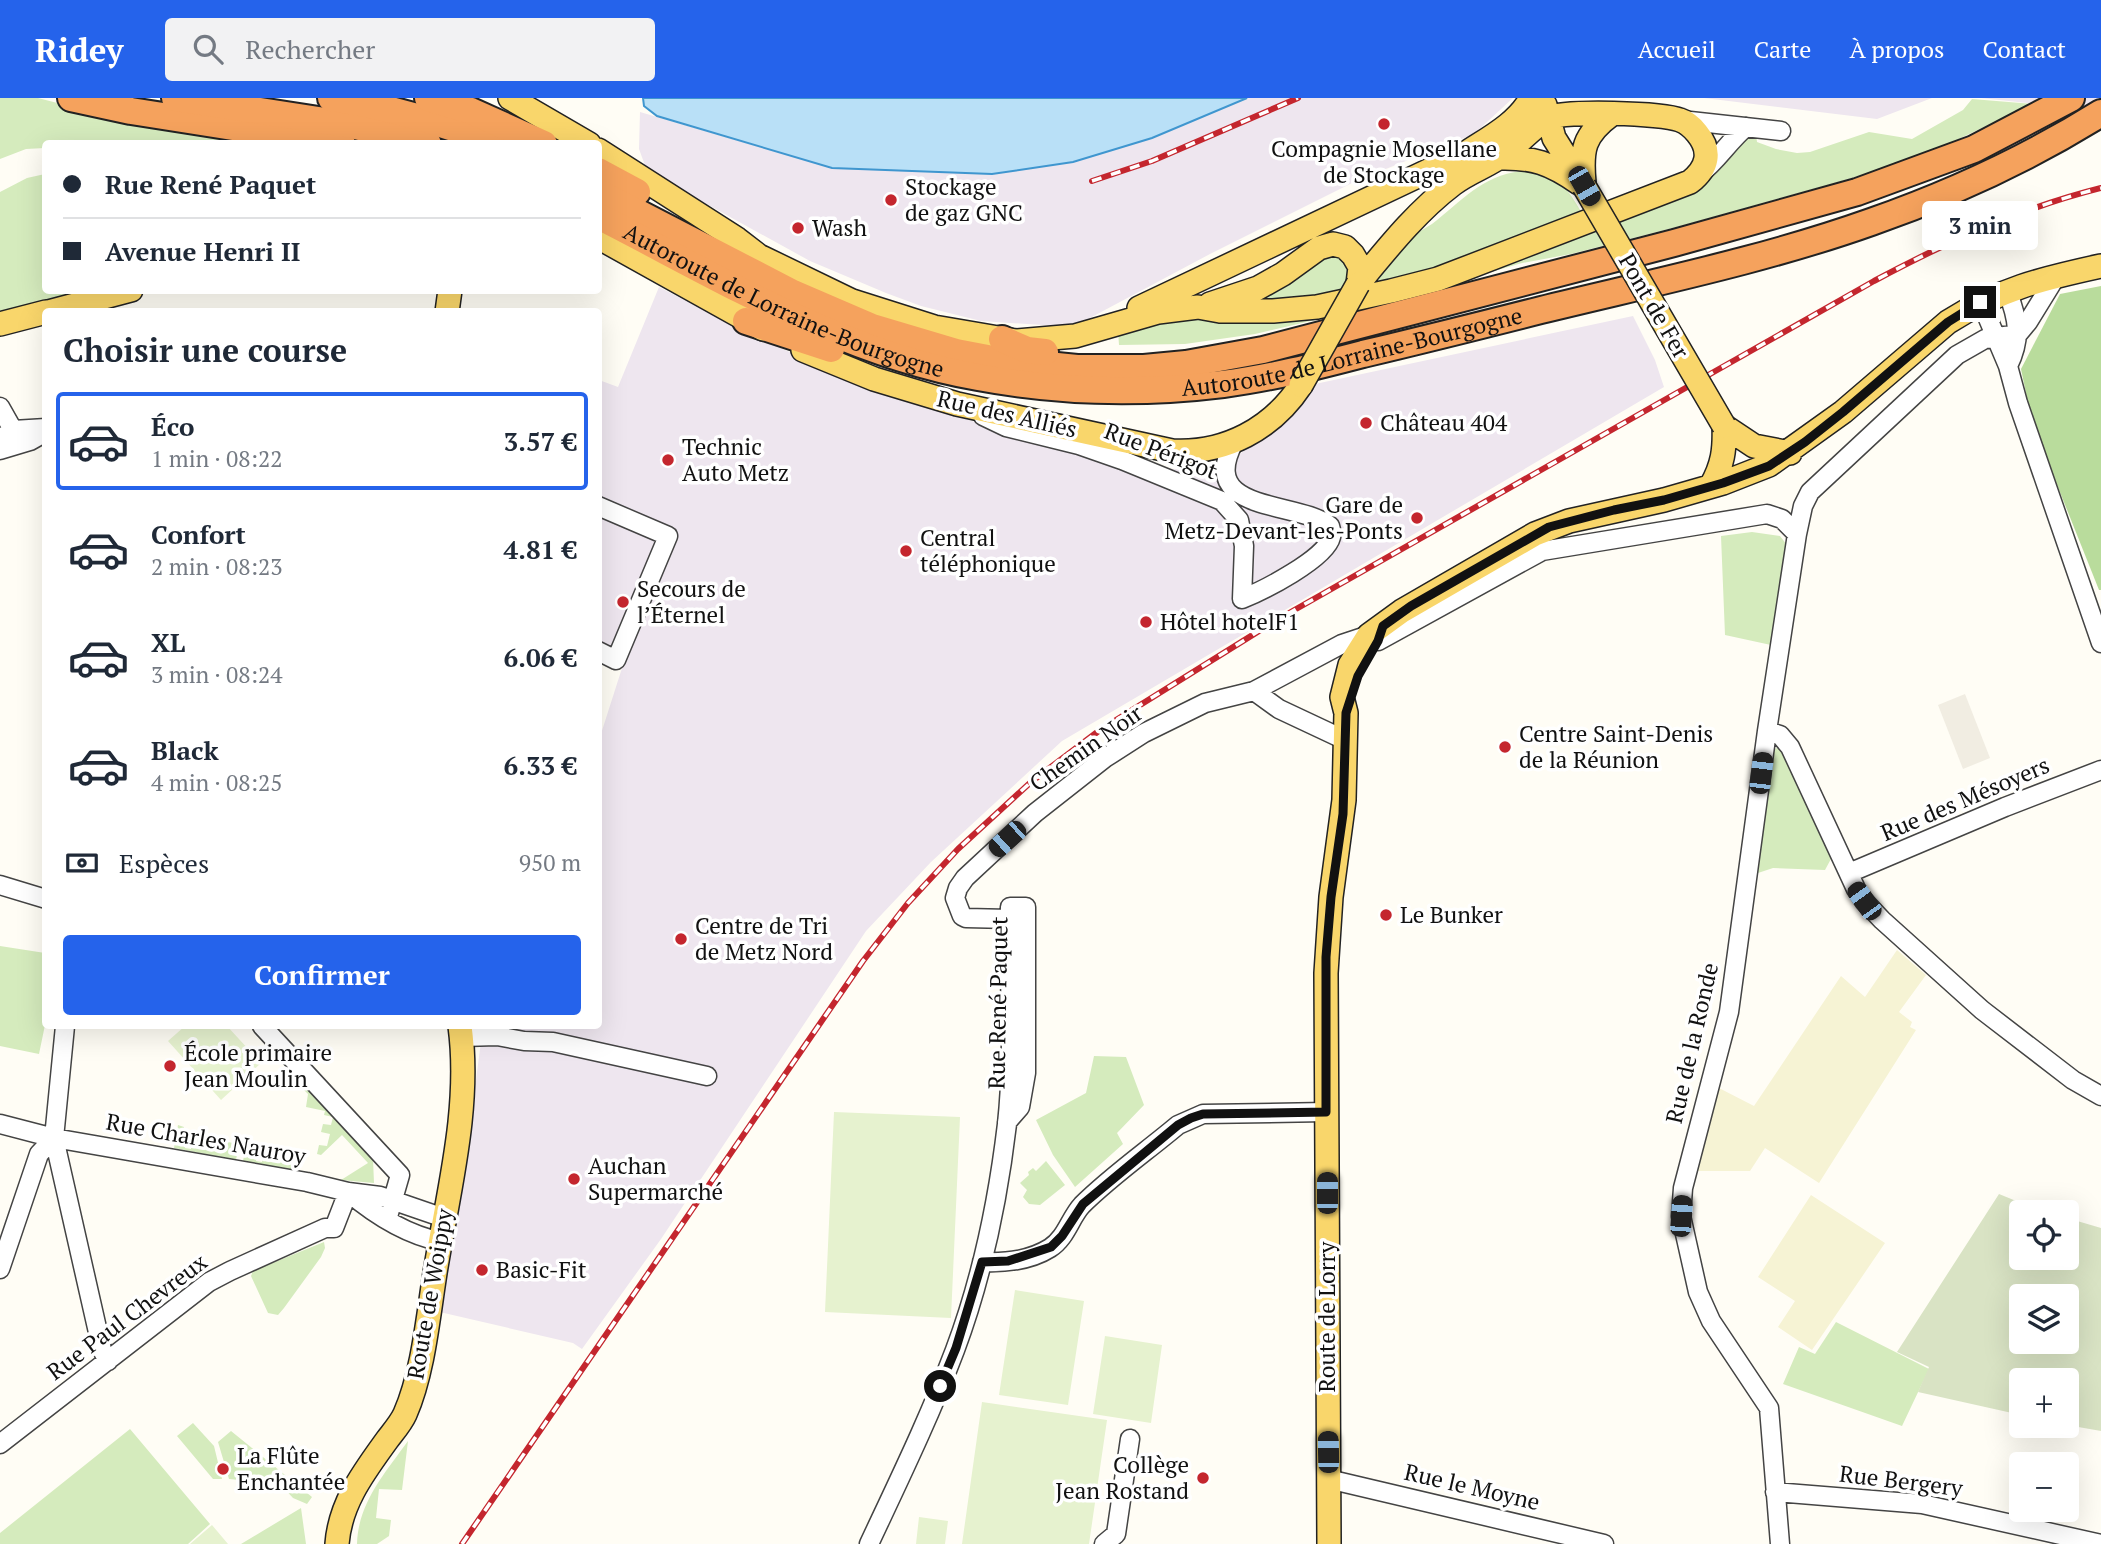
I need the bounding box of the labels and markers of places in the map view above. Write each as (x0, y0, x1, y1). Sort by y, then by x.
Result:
marker: Compagnie Mosellane de Stockage (1376, 116, 1392, 132)
place label: Compagnie Mosellane de Stockage (1271, 133, 1497, 190)
place label: Stockage de gaz GNC (905, 171, 1023, 228)
marker: Stockage de gaz GNC (883, 192, 899, 208)
place label: Wash (812, 212, 868, 243)
marker: Wash (790, 220, 806, 236)
place label: Château 404 (1380, 407, 1508, 438)
marker: Château 404 (1358, 415, 1374, 431)
place label: Technic Auto Metz (682, 431, 789, 488)
marker: Technic Auto Metz (660, 452, 676, 468)
place label: Gare de Metz-Devant-les-Ponts (1164, 489, 1403, 546)
marker: Gare de Metz-Devant-les-Ponts (1409, 510, 1425, 526)
place label: Central téléphonique (920, 522, 1056, 579)
marker: Central téléphonique (898, 543, 914, 559)
place label: Secours de l’Éternel (637, 573, 746, 630)
marker: Secours de l’Éternel (615, 594, 631, 610)
place label: Hôtel hotelF1 (1160, 606, 1300, 637)
marker: Hôtel hotelF1 (1138, 614, 1154, 630)
place label: Centre Saint-Denis de la Réunion (1519, 718, 1713, 775)
marker: Centre Saint-Denis de la Réunion (1497, 739, 1513, 755)
place label: Le Bunker (1400, 899, 1503, 930)
marker: Le Bunker (1378, 907, 1394, 923)
place label: Centre de Tri de Metz Nord (695, 910, 833, 967)
marker: Centre de Tri de Metz Nord (673, 931, 689, 947)
place label: École primaire Jean Moulin (184, 1037, 332, 1094)
marker: École primaire Jean Moulin (162, 1058, 178, 1074)
place label: Auchan Supermarché (588, 1150, 723, 1207)
marker: Auchan Supermarché (566, 1171, 582, 1187)
place label: Basic-Fit (496, 1254, 587, 1285)
marker: Basic-Fit (474, 1262, 490, 1278)
place label: La Flûte Enchantée (237, 1440, 345, 1497)
place label: Collège Jean Rostand (1055, 1449, 1189, 1506)
marker: La Flûte Enchantée (215, 1461, 231, 1477)
marker: Collège Jean Rostand (1195, 1470, 1211, 1486)

